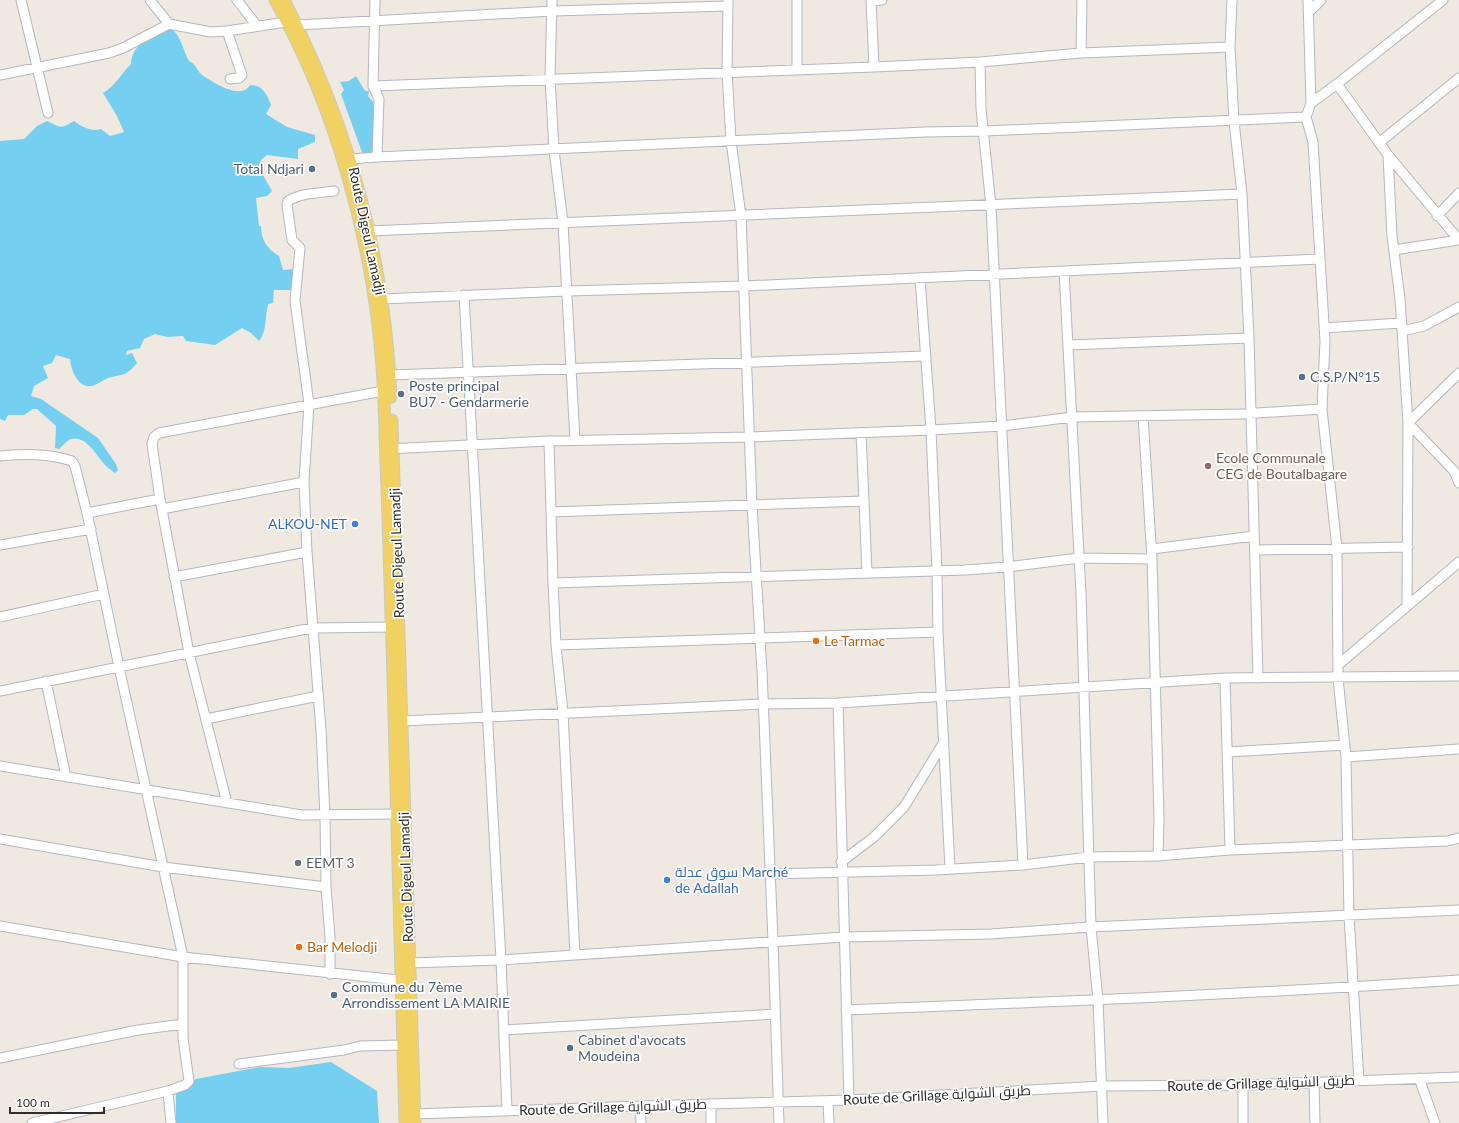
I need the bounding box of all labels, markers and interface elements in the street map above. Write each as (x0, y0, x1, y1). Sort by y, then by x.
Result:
place label: Total Ndjari (234, 160, 304, 177)
marker: Total Ndjari (307, 164, 317, 174)
street label: Route Digeul Lamadji (346, 165, 389, 296)
place label: C.S.P/N°15 (1310, 368, 1380, 385)
marker: C.S.P/N°15 (1297, 372, 1307, 382)
place label: Poste principal BU7 - Gendarmerie (409, 377, 529, 410)
marker: Poste principal BU7 - Gendarmerie (396, 389, 406, 399)
place label: Ecole Communale CEG de Boutalbagare (1216, 449, 1347, 482)
marker: Ecole Communale CEG de Boutalbagare (1203, 461, 1213, 471)
street label: Route Digeul Lamadji (386, 488, 407, 618)
place label: ALKOU-NET (268, 515, 348, 532)
marker: ALKOU-NET (350, 519, 360, 529)
place label: Le Tarmac (824, 632, 885, 649)
marker: Le Tarmac (811, 636, 821, 646)
street label: Route Digeul Lamadji (395, 812, 416, 942)
place label: EEMT 3 (306, 854, 355, 871)
marker: EEMT 3 (293, 858, 303, 868)
place label: سوق عدلة Marché de Adallah (675, 863, 788, 896)
marker: سوق عدلة Marché de Adallah (662, 875, 672, 885)
place label: Bar Melodji (307, 938, 377, 955)
marker: Bar Melodji (294, 942, 304, 952)
place label: Commune du 7ème Arrondissement LA MAIRIE (342, 978, 510, 1011)
marker: Commune du 7ème Arrondissement LA MAIRIE (329, 990, 339, 1000)
place label: Cabinet d'avocats Moudeina (578, 1031, 686, 1064)
marker: Cabinet d'avocats Moudeina (565, 1043, 575, 1053)
street label: Route de Grillage طريق الشواية (1167, 1071, 1355, 1095)
street label: Route de Grillage طريق الشواية (843, 1081, 1031, 1109)
scale bar (10, 1089, 104, 1115)
text: 100 m (16, 1095, 50, 1110)
street label: Route de Grillage طريق الشواية (519, 1095, 707, 1119)

